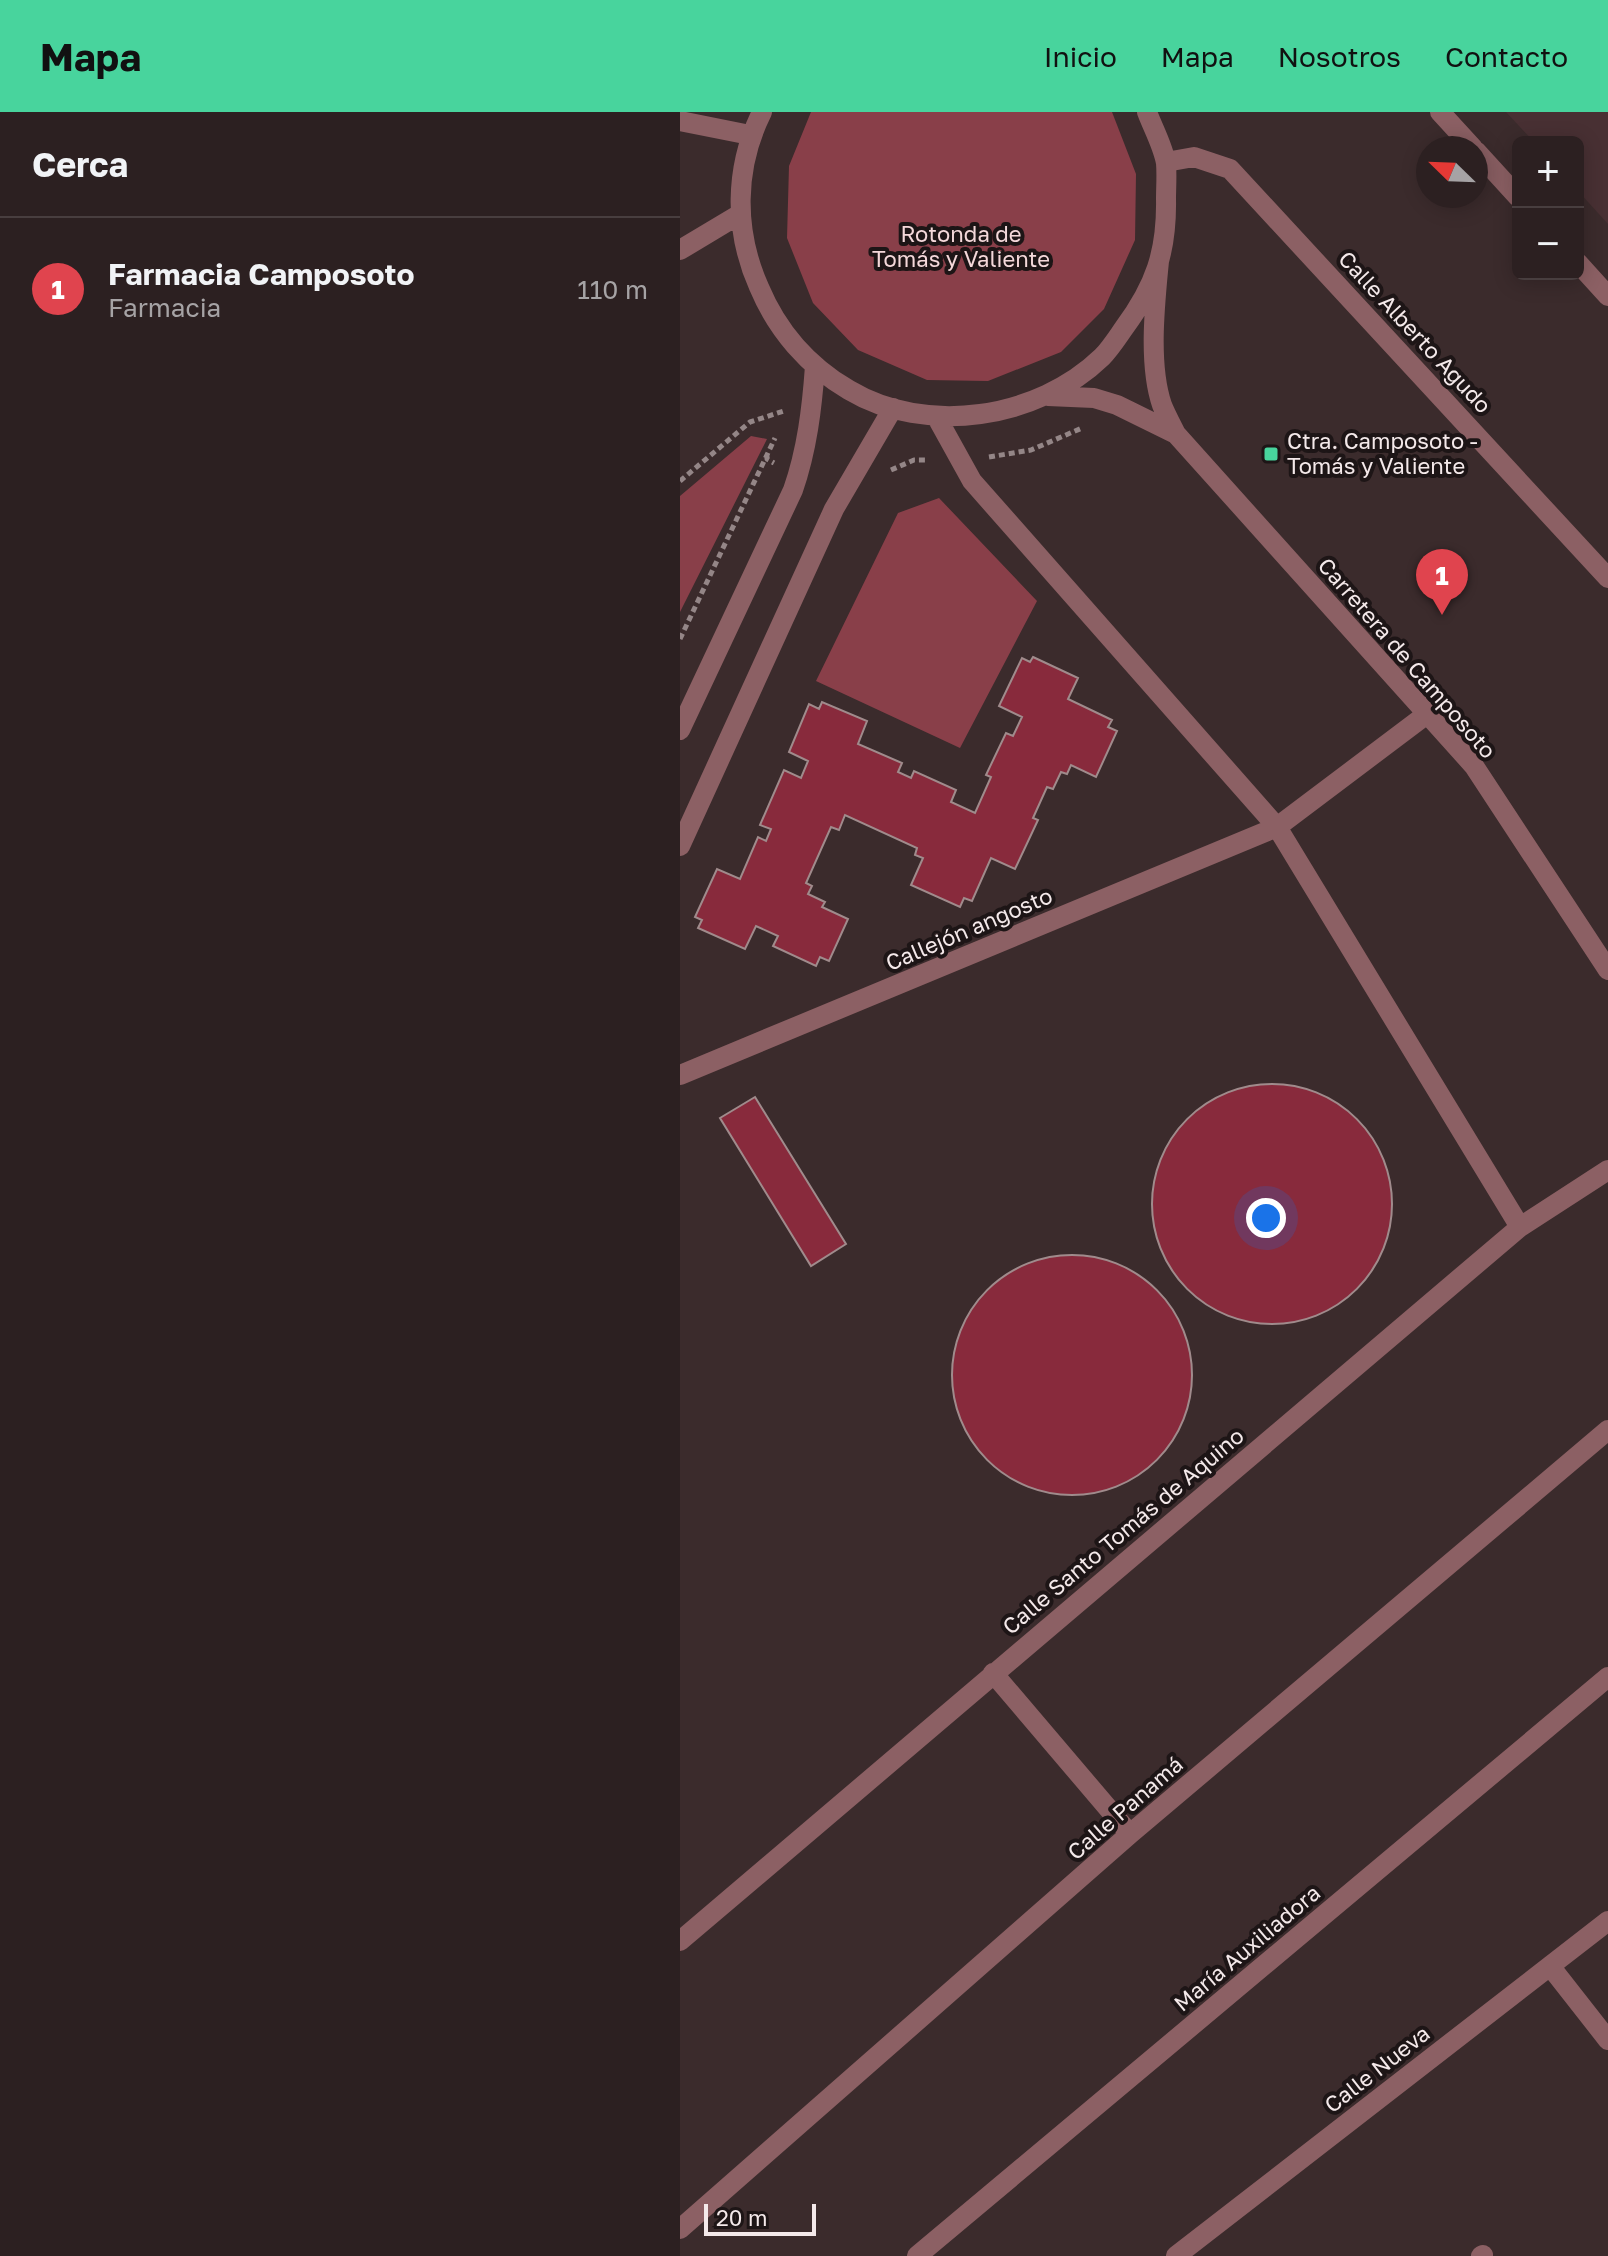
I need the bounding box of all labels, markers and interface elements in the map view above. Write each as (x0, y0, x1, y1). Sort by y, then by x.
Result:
text: Mapa (40, 34, 141, 79)
text: Inicio (1044, 40, 1117, 73)
text: Mapa (1161, 40, 1234, 73)
text: Nosotros (1278, 40, 1401, 73)
text: Contacto (1445, 40, 1568, 73)
north arrow (1416, 136, 1488, 208)
map controls (1512, 136, 1584, 280)
button: + (1512, 136, 1584, 208)
text: Cerca (32, 144, 128, 184)
button: − (1512, 208, 1584, 280)
park label: Rotonda de Tomás y Valiente (872, 220, 1050, 272)
street label: Calle Alberto Agudo (1333, 245, 1497, 418)
text: Farmacia Camposoto (108, 256, 414, 292)
text: 1 (51, 274, 65, 305)
text: 110 m (577, 274, 648, 305)
text: Farmacia (108, 292, 221, 323)
place label: Ctra. Camposoto - Tomás y Valiente (1287, 427, 1478, 479)
marker: Ctra. Camposoto - Tomás y Valiente (1262, 445, 1280, 463)
pin: 1 (1416, 549, 1468, 615)
street label: Carretera de Camposoto (1313, 552, 1502, 764)
street label: Callejón angosto (881, 881, 1056, 976)
your location (1246, 1198, 1286, 1238)
street label: Calle Santo Tomás de Aquino (997, 1422, 1249, 1639)
street label: Calle Panamá (1061, 1750, 1188, 1865)
street label: María Auxiliadora (1168, 1879, 1325, 2017)
street label: Calle Nueva (1319, 2019, 1435, 2118)
scale bar (704, 2200, 816, 2236)
text: 20 m (716, 2204, 767, 2231)

